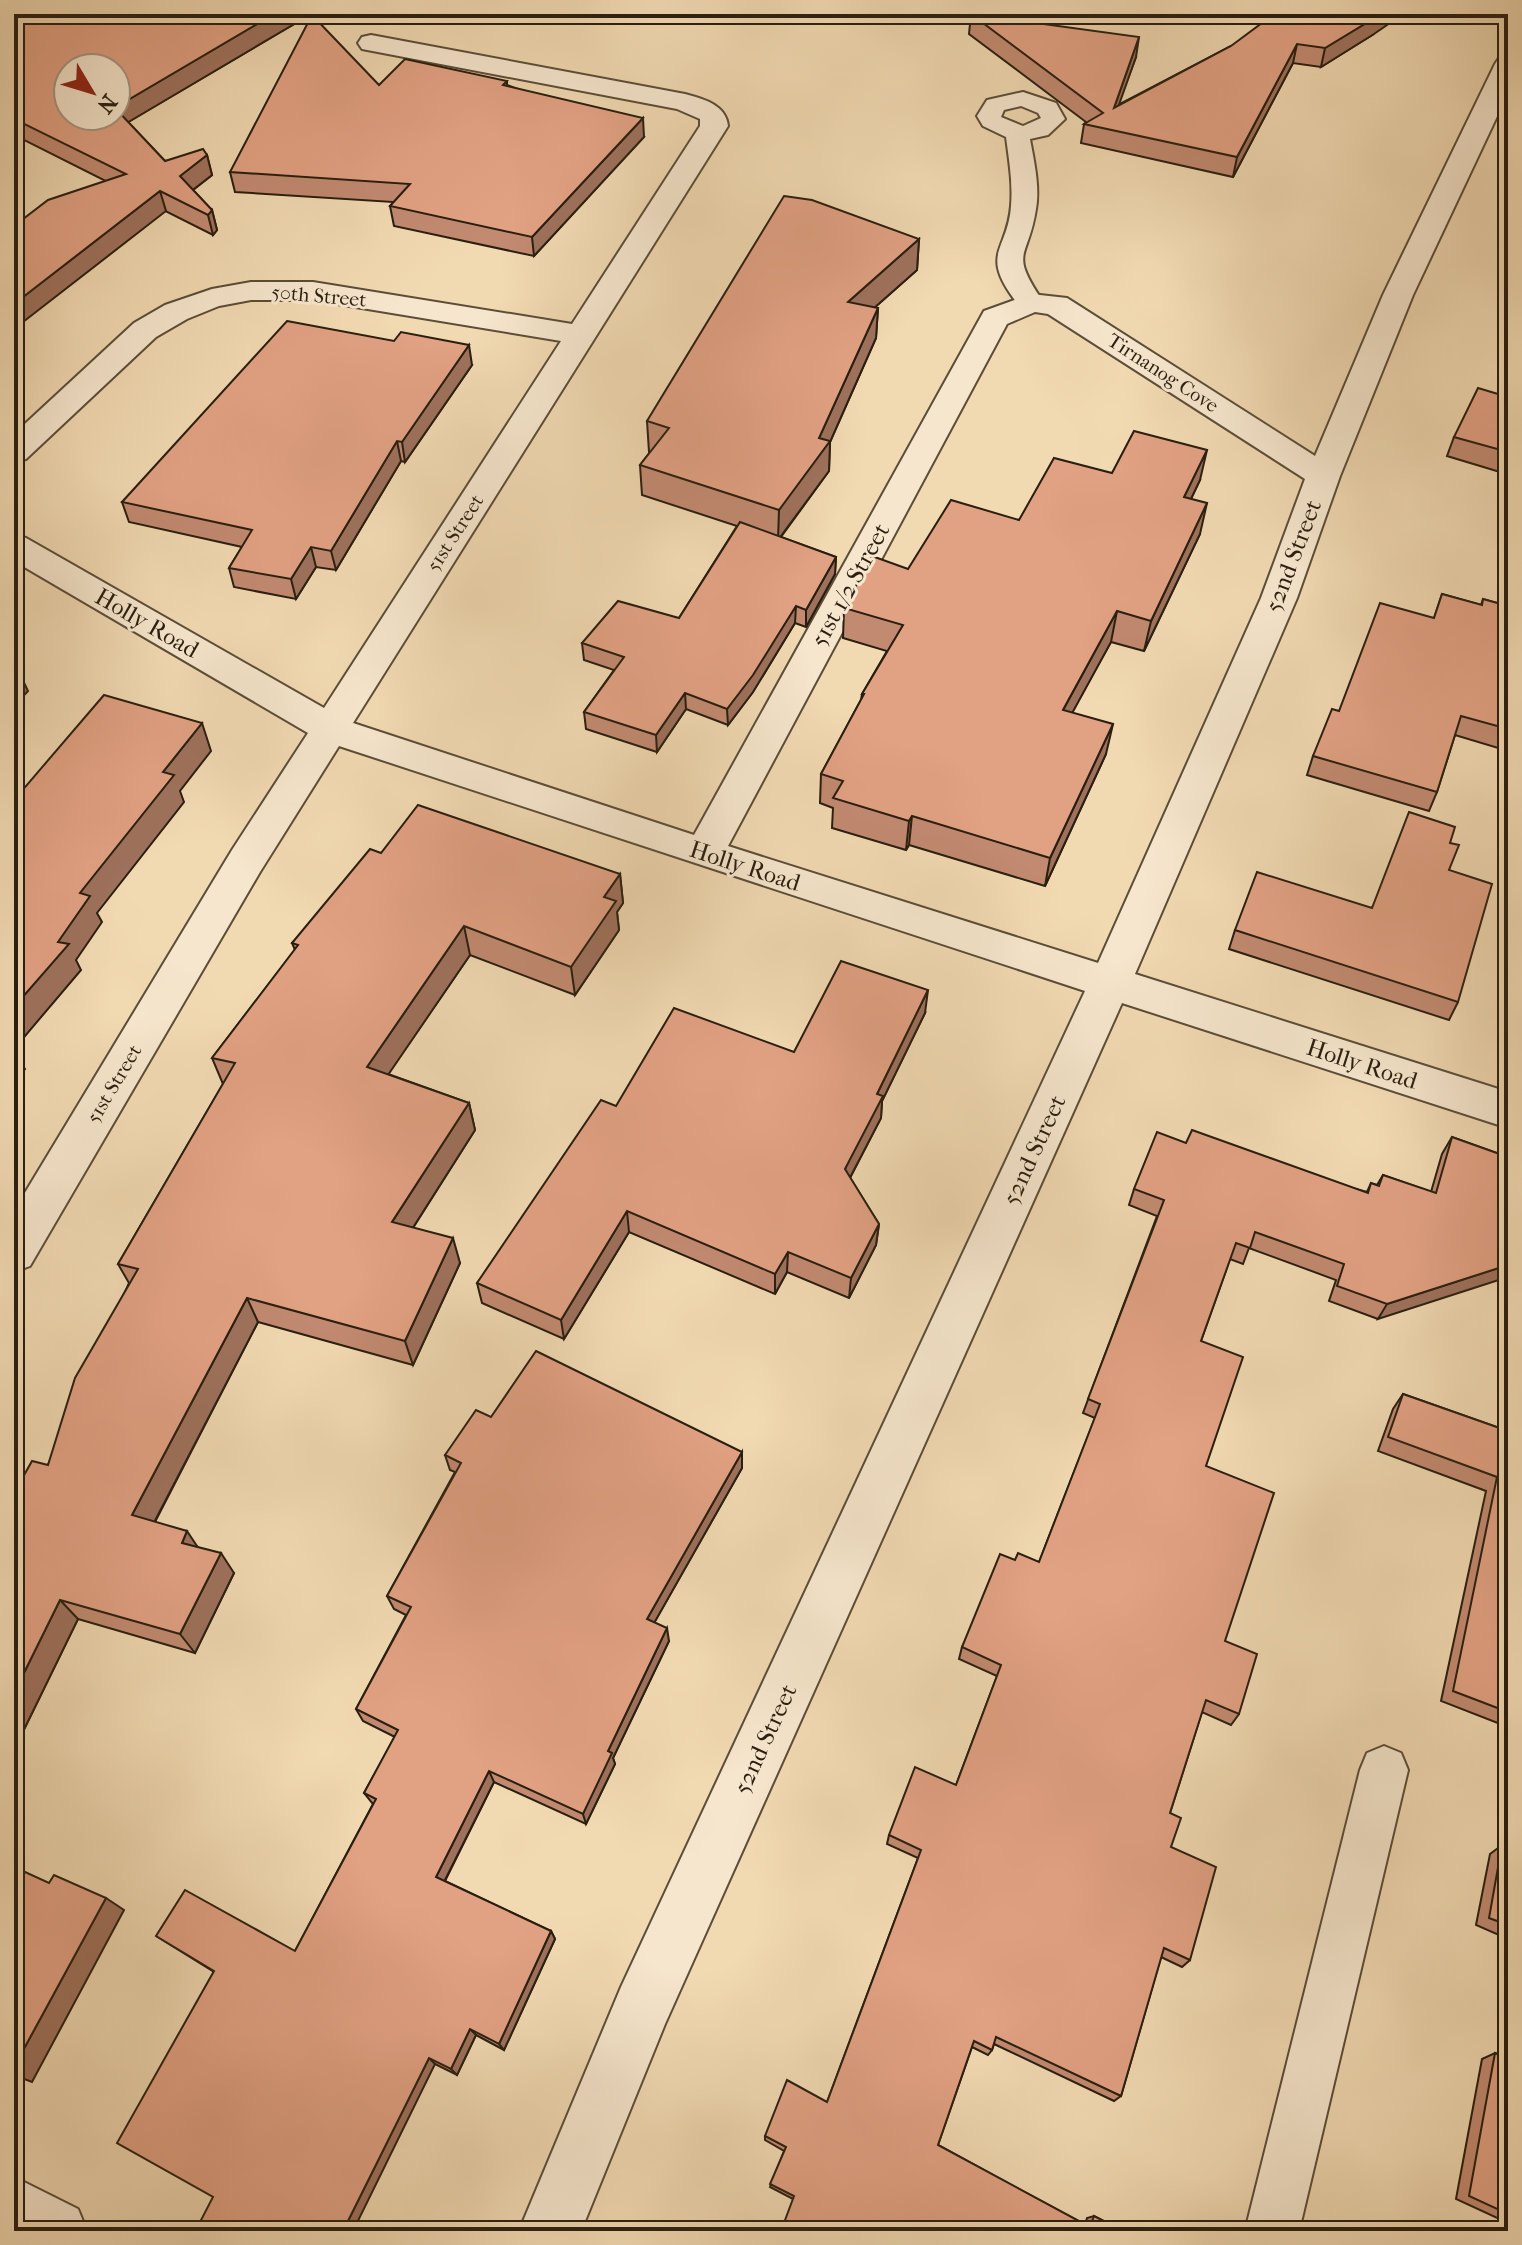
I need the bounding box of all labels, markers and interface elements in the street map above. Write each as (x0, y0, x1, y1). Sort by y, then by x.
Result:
north arrow (52, 52, 132, 132)
text: N (91, 89, 122, 119)
street label: 50th Street (271, 280, 367, 312)
street label: Tirnanog Cove (1103, 329, 1223, 417)
street label: 51st Street (422, 490, 488, 576)
street label: 52nd Street (1259, 495, 1327, 616)
street label: 51st 1/2 Street (805, 518, 896, 652)
street label: Holly Road (90, 582, 205, 664)
street label: Holly Road (686, 835, 805, 897)
street label: Holly Road (1303, 1033, 1422, 1095)
street label: 51st Street (82, 1041, 146, 1127)
street label: 52nd Street (996, 1090, 1072, 1209)
street label: 52nd Street (727, 1679, 803, 1798)

